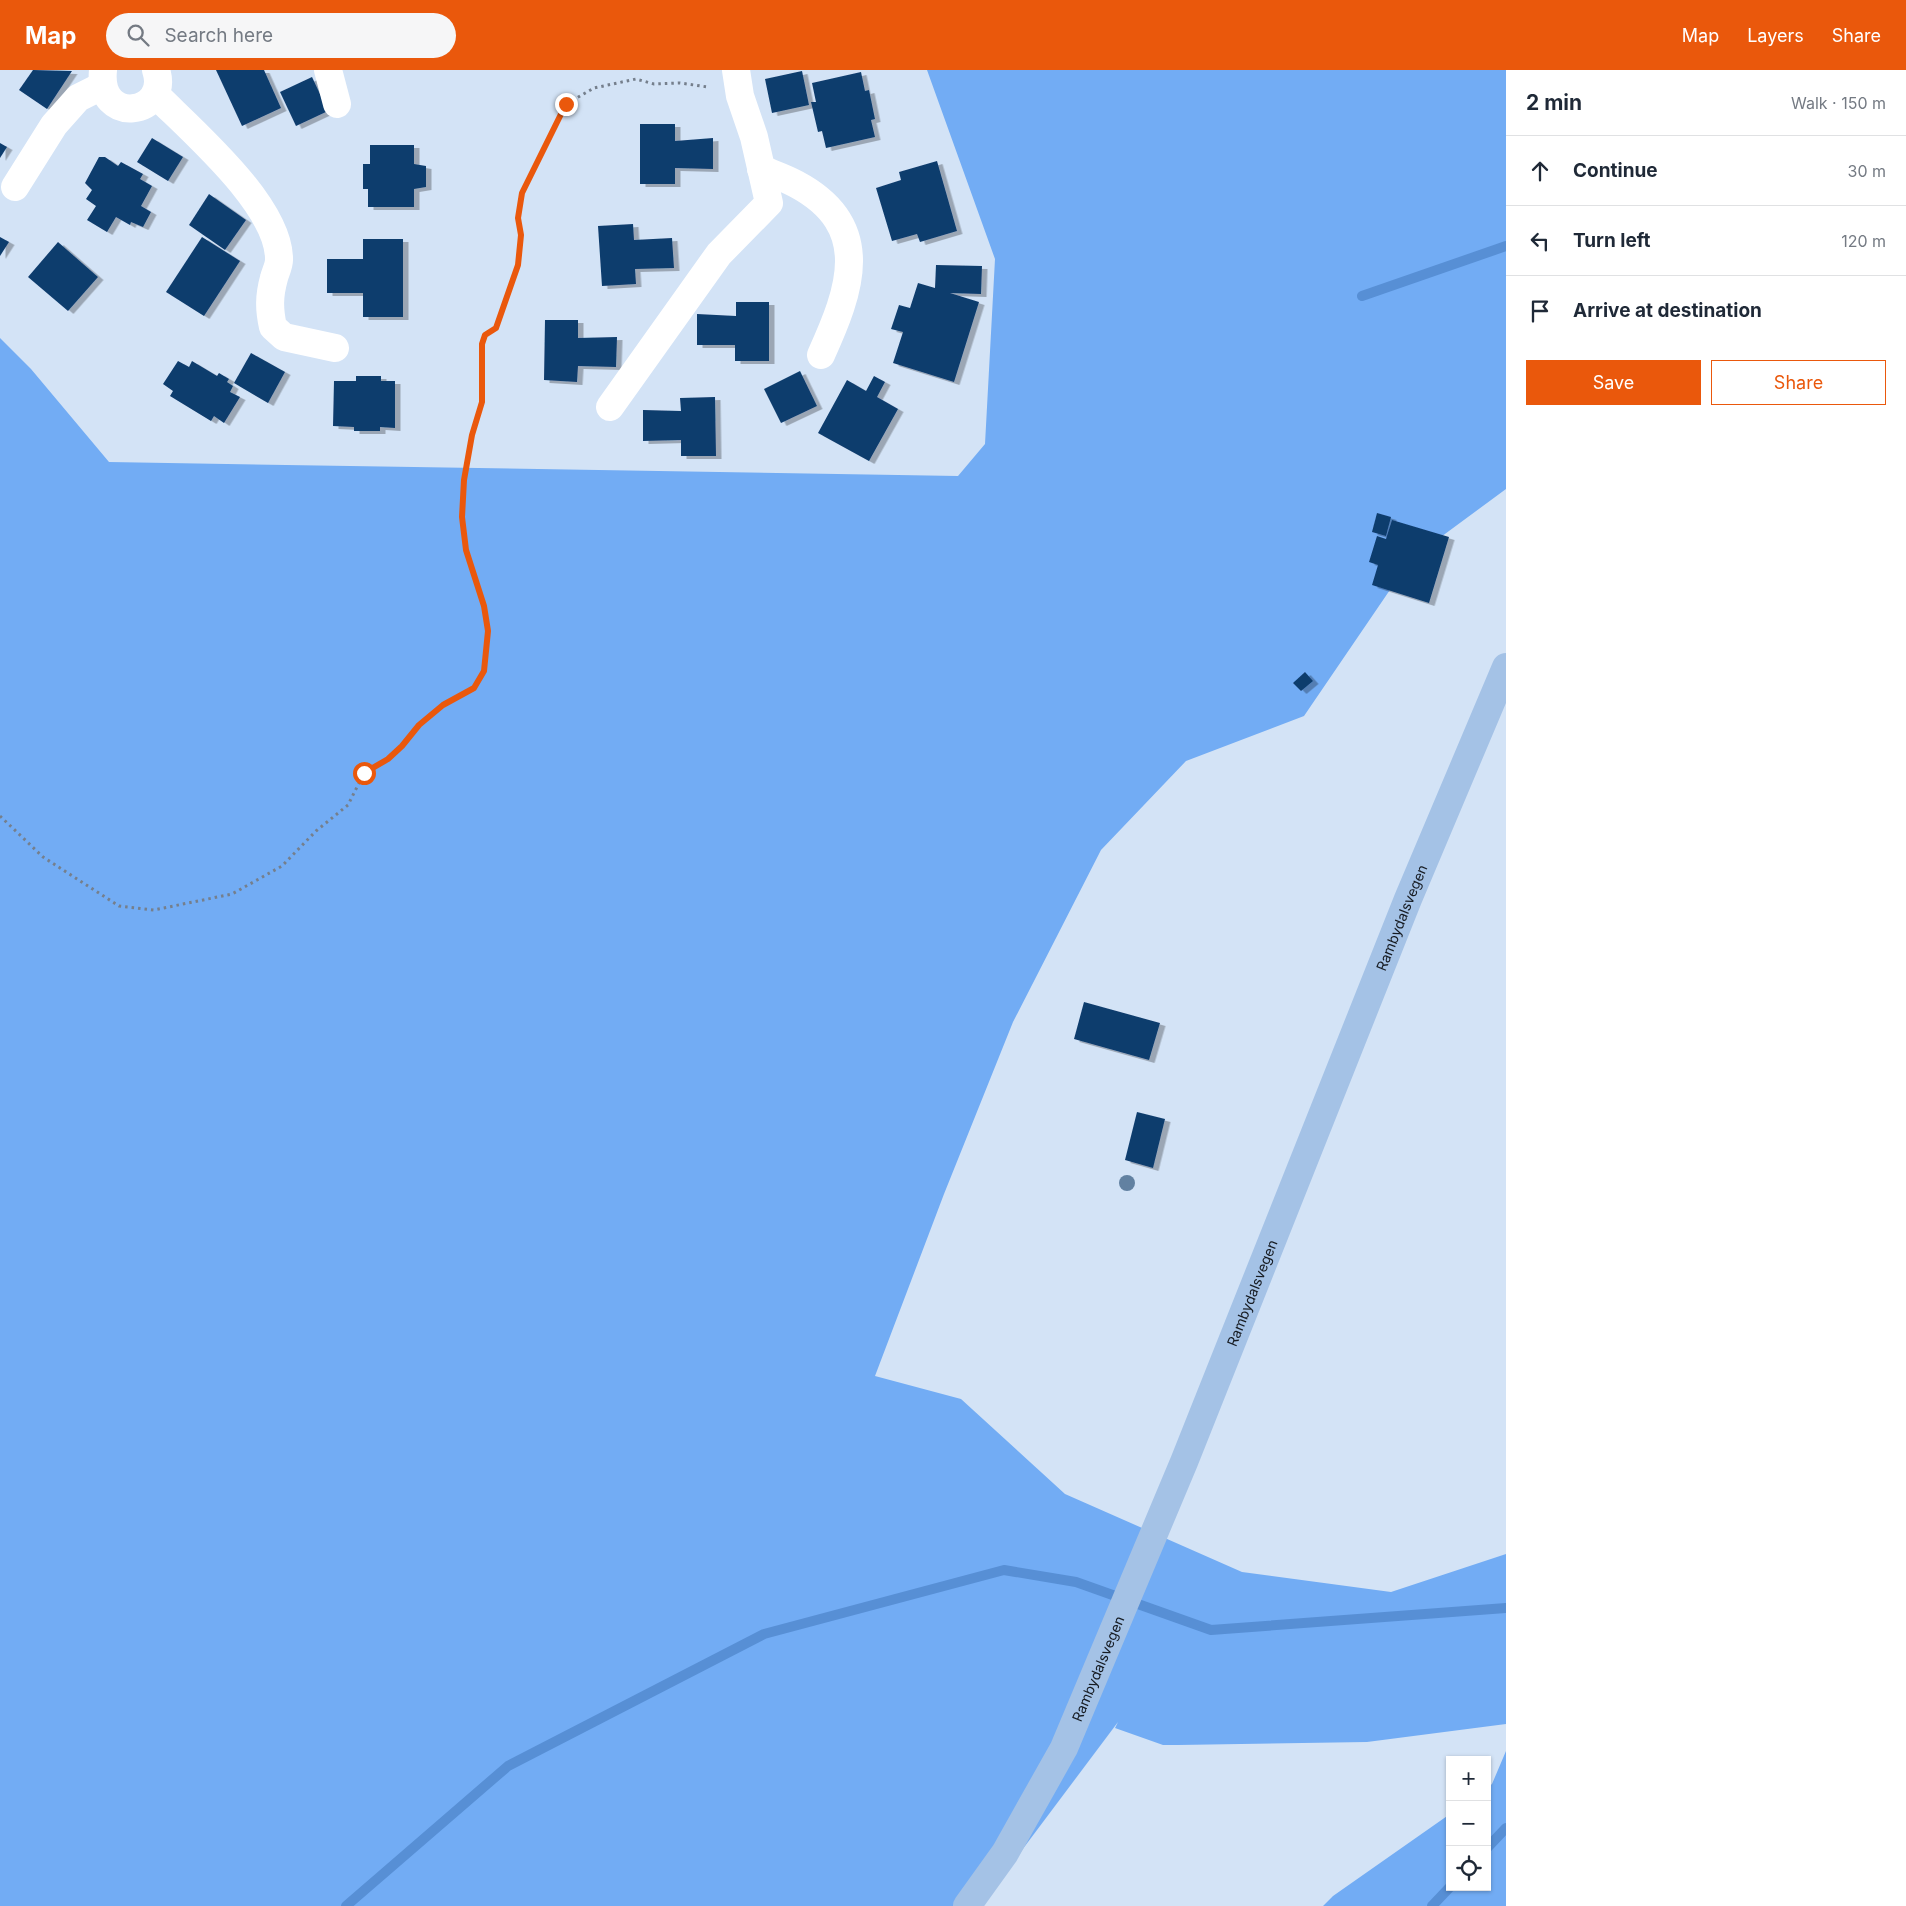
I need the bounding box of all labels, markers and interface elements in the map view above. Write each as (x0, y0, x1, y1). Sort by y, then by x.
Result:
search box (106, 13, 456, 58)
text: Map (25, 21, 76, 50)
icon: search (124, 21, 152, 49)
text: Search here (164, 24, 273, 47)
text: Map (1682, 25, 1719, 46)
text: Layers (1747, 25, 1804, 46)
text: Share (1832, 25, 1881, 46)
text: 2 min (1526, 90, 1582, 115)
route end (555, 93, 578, 116)
text: Walk · 150 m (1791, 93, 1886, 113)
icon: ahead (1526, 157, 1554, 185)
text: Continue (1573, 159, 1658, 182)
text: 30 m (1848, 161, 1886, 181)
icon: left (1526, 227, 1554, 255)
text: Turn left (1573, 229, 1651, 252)
text: 120 m (1841, 231, 1886, 251)
icon: arrive (1526, 297, 1554, 325)
text: Arrive at destination (1573, 299, 1762, 322)
button: Save (1526, 360, 1701, 405)
button: Share (1711, 360, 1886, 405)
route start (353, 762, 376, 785)
street label: Rambydalsvegen (1372, 862, 1430, 973)
street label: Rambydalsvegen (1223, 1237, 1280, 1348)
street label: Rambydalsvegen (1068, 1613, 1127, 1724)
map controls (1446, 1756, 1491, 1891)
button: + (1446, 1756, 1491, 1801)
button: − (1446, 1801, 1491, 1846)
button: locate (1446, 1846, 1491, 1891)

